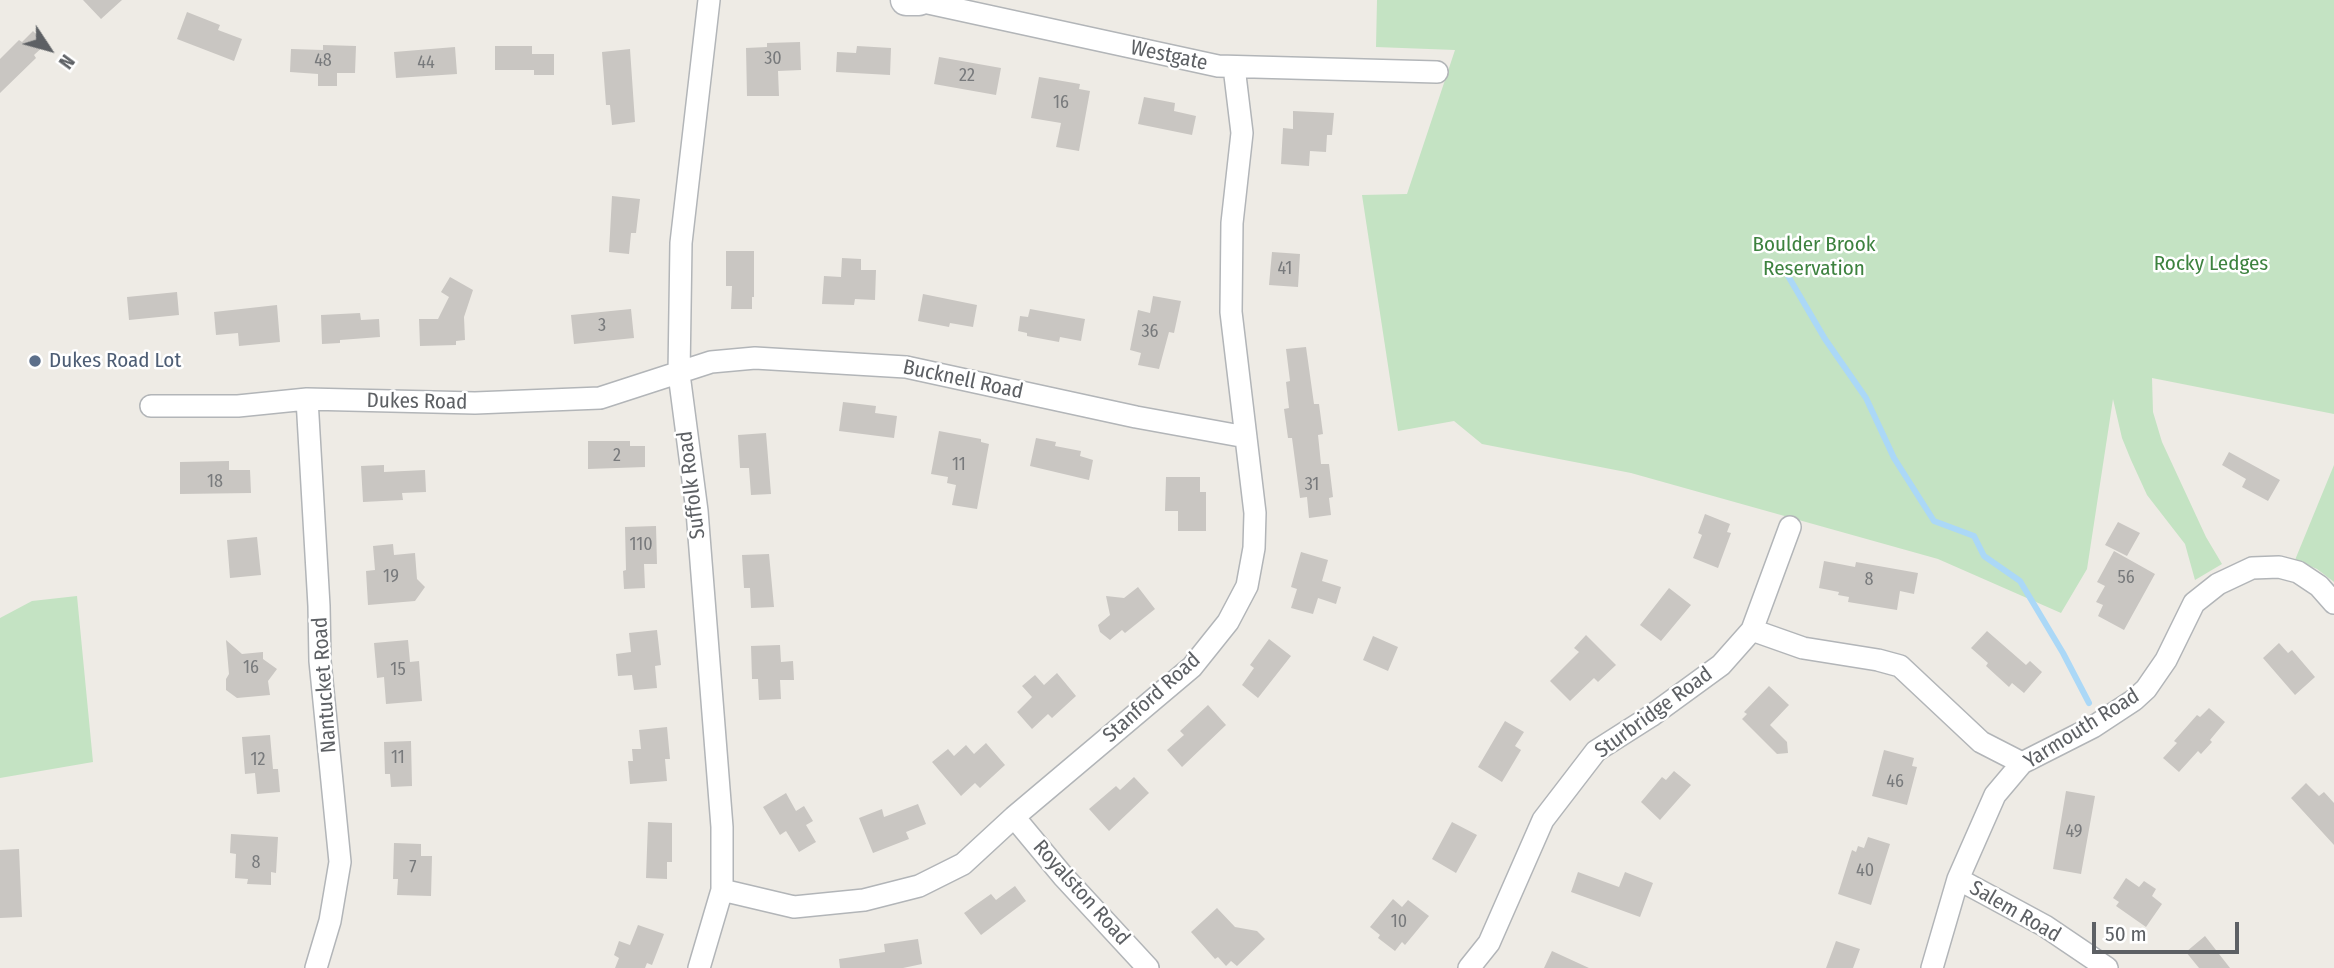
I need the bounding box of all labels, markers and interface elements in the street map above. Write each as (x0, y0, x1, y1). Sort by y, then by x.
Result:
north arrow (14, 14, 84, 84)
street label: Westgate (1128, 36, 1210, 76)
house number: 30 (764, 48, 782, 70)
text: N (54, 50, 79, 73)
house number: 48 (314, 50, 332, 72)
house number: 44 (417, 52, 435, 74)
house number: 22 (959, 65, 975, 87)
house number: 16 (1053, 92, 1069, 114)
park label: Boulder Brook Reservation (1753, 232, 1875, 282)
park label: Rocky Ledges (2154, 251, 2268, 277)
house number: 41 (1278, 258, 1292, 280)
house number: 3 (598, 315, 606, 337)
house number: 36 (1141, 321, 1159, 343)
place label: Dukes Road Lot (49, 348, 181, 374)
marker: Dukes Road Lot (27, 353, 43, 369)
street label: Bucknell Road (901, 355, 1025, 405)
street label: Dukes Road (366, 389, 468, 415)
street label: Suffolk Road (673, 429, 711, 541)
house number: 2 (613, 445, 621, 467)
house number: 11 (952, 454, 966, 476)
house number: 18 (207, 471, 223, 493)
house number: 31 (1305, 474, 1319, 496)
house number: 110 (629, 534, 653, 556)
house number: 19 (383, 566, 399, 588)
house number: 56 (2117, 567, 2135, 589)
house number: 8 (1865, 569, 1873, 591)
street label: Nantucket Road (308, 616, 342, 754)
street label: Stanford Road (1098, 648, 1206, 748)
house number: 16 (243, 657, 259, 679)
house number: 15 (390, 659, 406, 681)
street label: Sturbridge Road (1590, 662, 1718, 764)
street label: Yarmouth Road (2020, 684, 2144, 774)
house number: 11 (391, 747, 405, 769)
house number: 12 (251, 749, 265, 771)
house number: 46 (1886, 771, 1904, 793)
house number: 49 (2065, 821, 2083, 843)
street label: Royalston Road (1027, 835, 1135, 951)
house number: 8 (252, 852, 260, 874)
house number: 7 (409, 857, 417, 879)
house number: 40 (1856, 860, 1874, 882)
street label: Salem Road (1965, 876, 2065, 948)
scale bar (2096, 908, 2243, 952)
house number: 10 (1391, 911, 1407, 933)
text: 50 m (2105, 921, 2147, 947)

